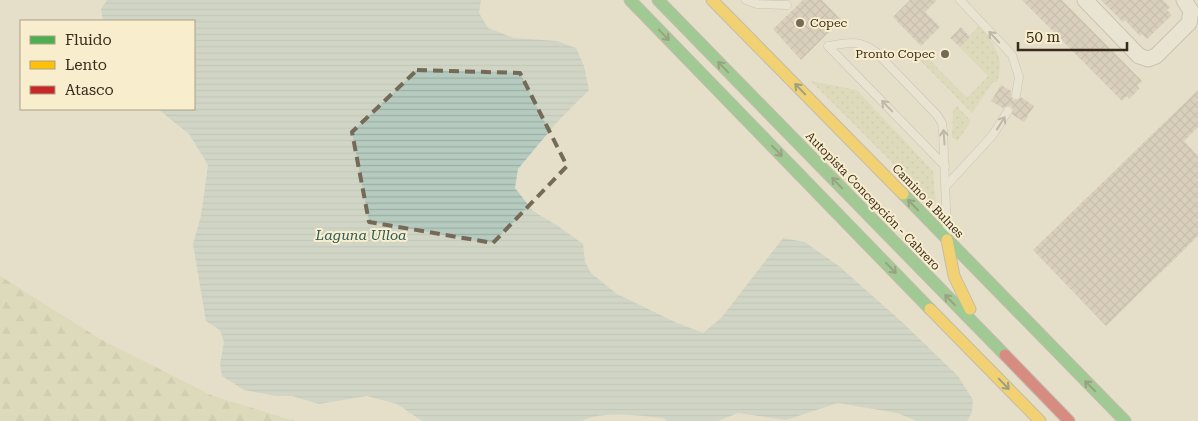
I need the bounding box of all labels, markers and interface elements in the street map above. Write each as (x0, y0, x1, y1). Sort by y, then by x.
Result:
place label: Copec (810, 16, 848, 30)
marker: Copec (794, 17, 806, 29)
legend (20, 20, 195, 110)
scale bar (1018, 20, 1127, 52)
text: 50 m (1026, 28, 1061, 46)
one-way arrow (658, 29, 670, 41)
one-way arrow (988, 30, 1000, 43)
text: Fluido (65, 31, 112, 49)
place label: Pronto Copec (855, 47, 935, 61)
marker: Pronto Copec (939, 48, 951, 60)
text: Lento (65, 56, 107, 74)
one-way arrow (717, 61, 729, 73)
text: Atasco (65, 81, 114, 99)
one-way arrow (794, 84, 806, 96)
one-way arrow (881, 100, 893, 112)
one-way arrow (995, 116, 1006, 130)
street label: Autopista Concepción - Cabrero (803, 129, 943, 273)
one-way arrow (939, 130, 948, 146)
one-way arrow (771, 145, 783, 158)
street label: Camino a Bulnes (889, 161, 967, 241)
one-way arrow (830, 177, 843, 189)
one-way arrow (907, 199, 919, 212)
water label: Laguna Ulloa (314, 227, 407, 243)
one-way arrow (884, 261, 896, 273)
one-way arrow (944, 293, 956, 306)
one-way arrow (998, 378, 1010, 390)
one-way arrow (1084, 380, 1097, 392)

